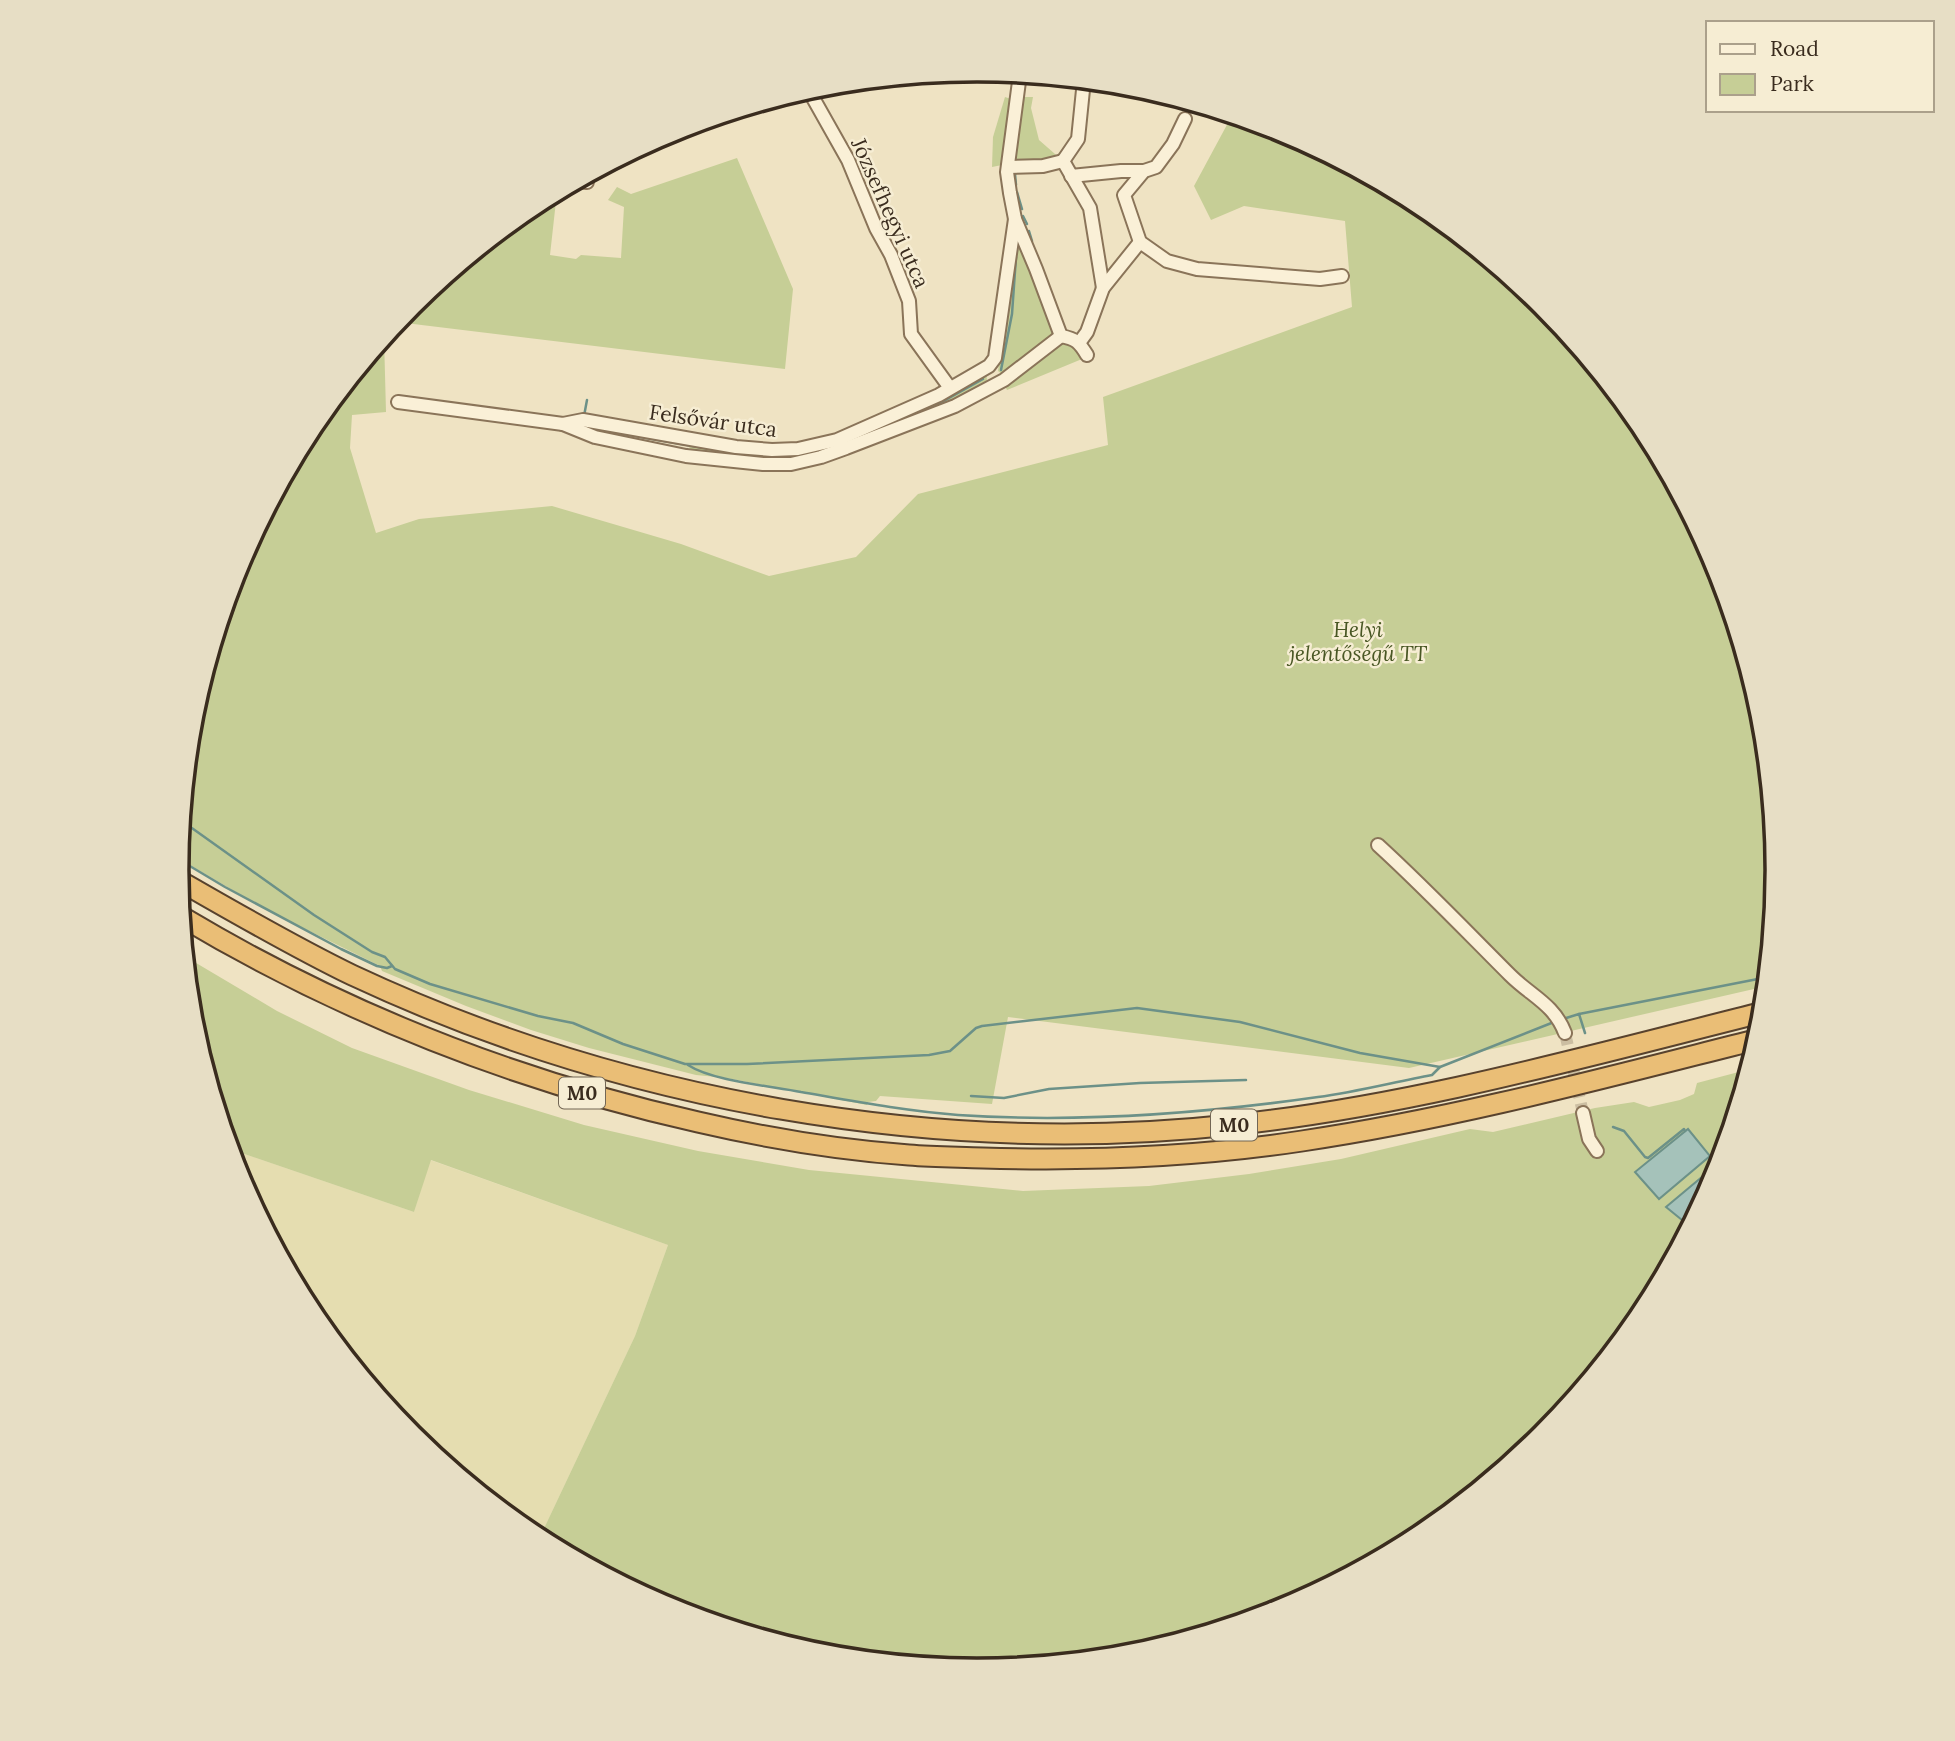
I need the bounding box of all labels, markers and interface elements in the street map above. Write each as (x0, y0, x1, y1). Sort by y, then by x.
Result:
legend (1706, 21, 1934, 112)
text: Road (1770, 35, 1819, 62)
text: Park (1770, 70, 1814, 97)
street label: Józsefhegyi utca (845, 133, 936, 292)
street label: Felsővár utca (647, 398, 779, 443)
park label: Helyi jelentőségű TT (1286, 616, 1428, 667)
road number: M0 (559, 1078, 605, 1108)
road number: M0 (1211, 1110, 1257, 1140)

